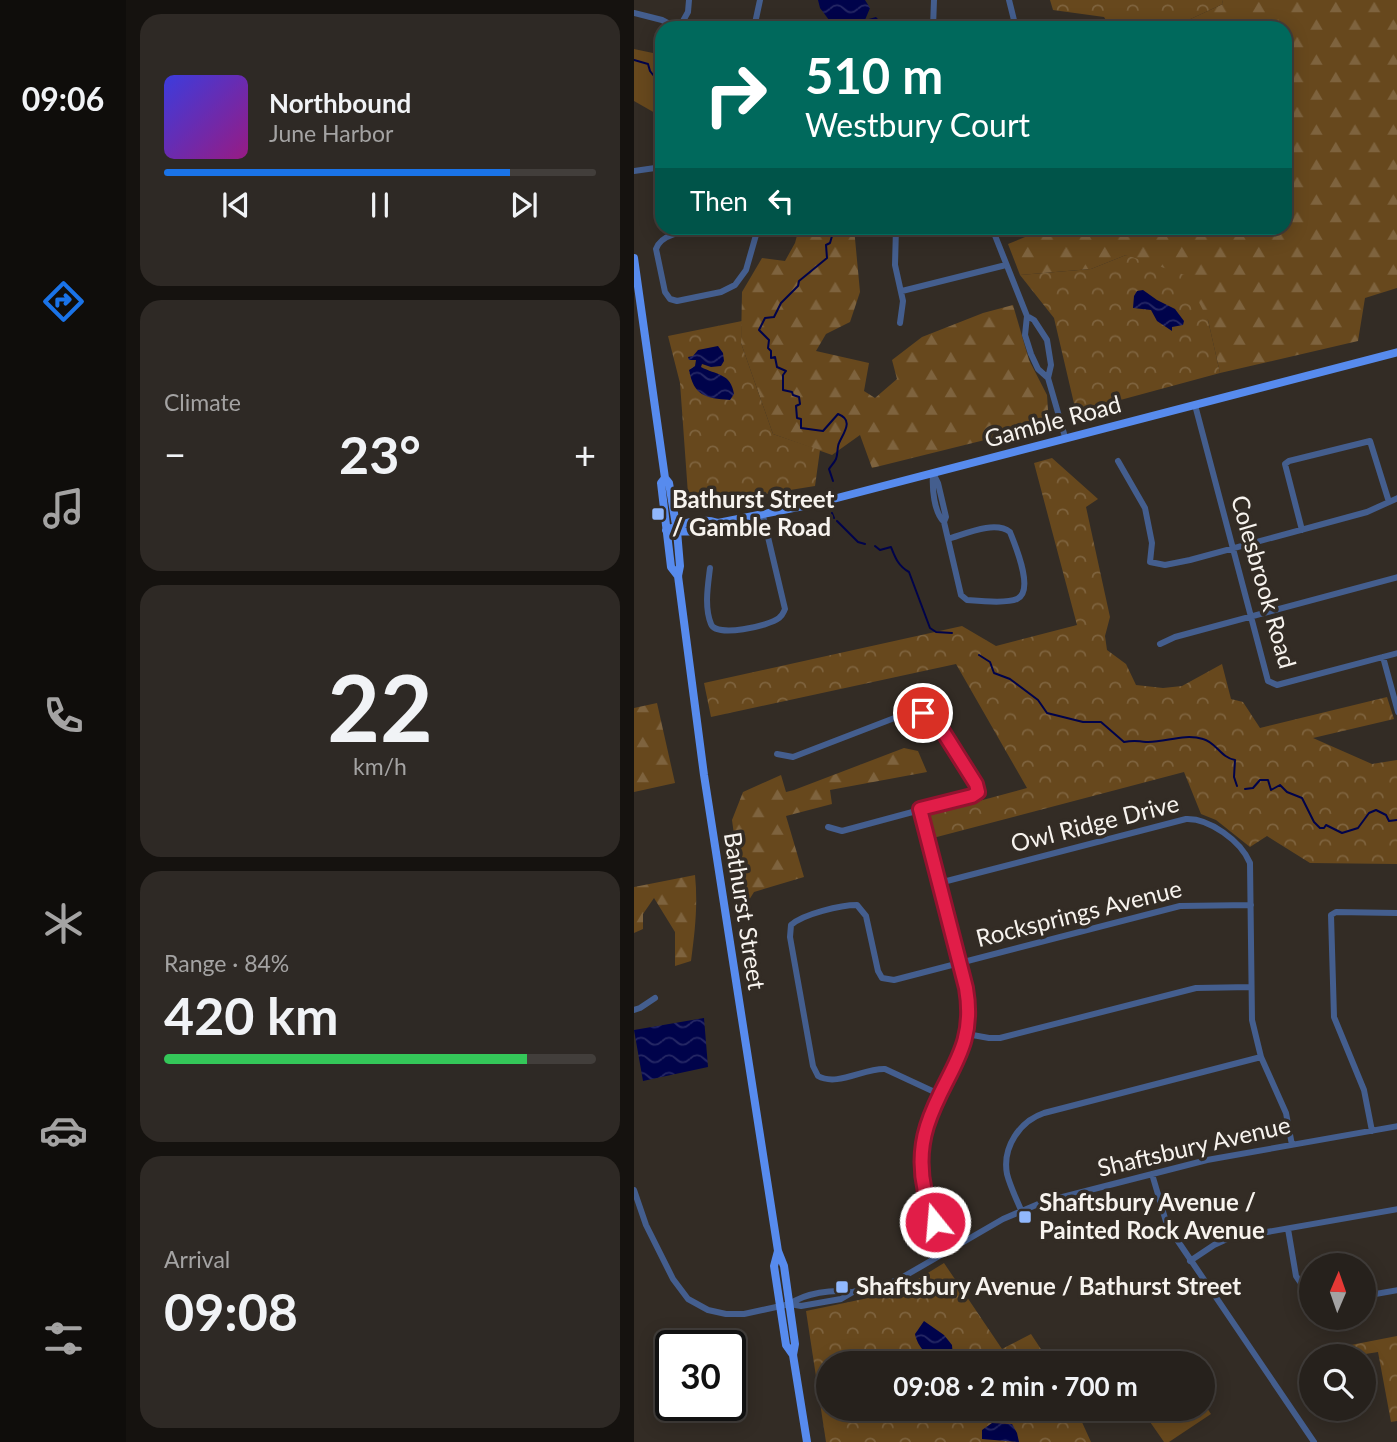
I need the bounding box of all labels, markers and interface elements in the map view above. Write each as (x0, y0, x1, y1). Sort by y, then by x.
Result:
text: 510 m (805, 46, 943, 104)
icon: right (690, 49, 781, 140)
text: 09:06 (22, 79, 104, 118)
text: Northbound (269, 87, 411, 119)
text: Westbury Court (805, 105, 1030, 144)
text: June Harbor (269, 119, 393, 147)
icon: left (762, 182, 800, 220)
text: Then (690, 185, 748, 217)
icon: previous (217, 186, 255, 224)
icon: pause (361, 186, 399, 224)
icon: next (505, 186, 543, 224)
icon: directions (39, 277, 88, 326)
text: Climate (164, 388, 241, 416)
street label: Gamble Road (981, 388, 1124, 453)
text: 23° (339, 423, 421, 485)
text: − (164, 431, 186, 477)
text: + (574, 431, 596, 477)
icon: music (39, 484, 88, 533)
place label: Bathurst Street / Gamble Road (672, 484, 835, 541)
street label: Colesbrook Road (1226, 492, 1303, 671)
marker: Bathurst Street / Gamble Road (650, 506, 666, 522)
text: 22 (327, 652, 433, 761)
pin (893, 683, 953, 743)
icon: phone (39, 691, 88, 740)
icon: arrive (904, 694, 942, 732)
text: km/h (353, 752, 407, 780)
street label: Owl Ridge Drive (1008, 788, 1182, 857)
street label: Bathurst Street (719, 830, 772, 992)
street label: Rocksprings Avenue (973, 873, 1184, 952)
icon: climate (39, 899, 88, 948)
text: Range · 84% (164, 949, 289, 977)
text: 420 km (164, 984, 338, 1046)
icon: car (39, 1106, 88, 1155)
street label: Shaftsbury Avenue (1094, 1109, 1293, 1182)
position arrow (898, 1185, 972, 1259)
place label: Shaftsbury Avenue / Painted Rock Avenue (1039, 1187, 1265, 1244)
marker: Shaftsbury Avenue / Painted Rock Avenue (1017, 1209, 1033, 1225)
text: Arrival (164, 1245, 230, 1273)
north arrow (1299, 1253, 1376, 1330)
map controls (1299, 1253, 1376, 1421)
place label: Shaftsbury Avenue / Bathurst Street (856, 1271, 1241, 1300)
marker: Shaftsbury Avenue / Bathurst Street (834, 1279, 850, 1295)
text: 09:08 (164, 1280, 298, 1342)
icon: filters (39, 1314, 88, 1363)
speed limit sign: 30 (655, 1330, 746, 1421)
button: search (1299, 1344, 1376, 1421)
text: 09:08 · 2 min · 700 m (893, 1370, 1138, 1402)

